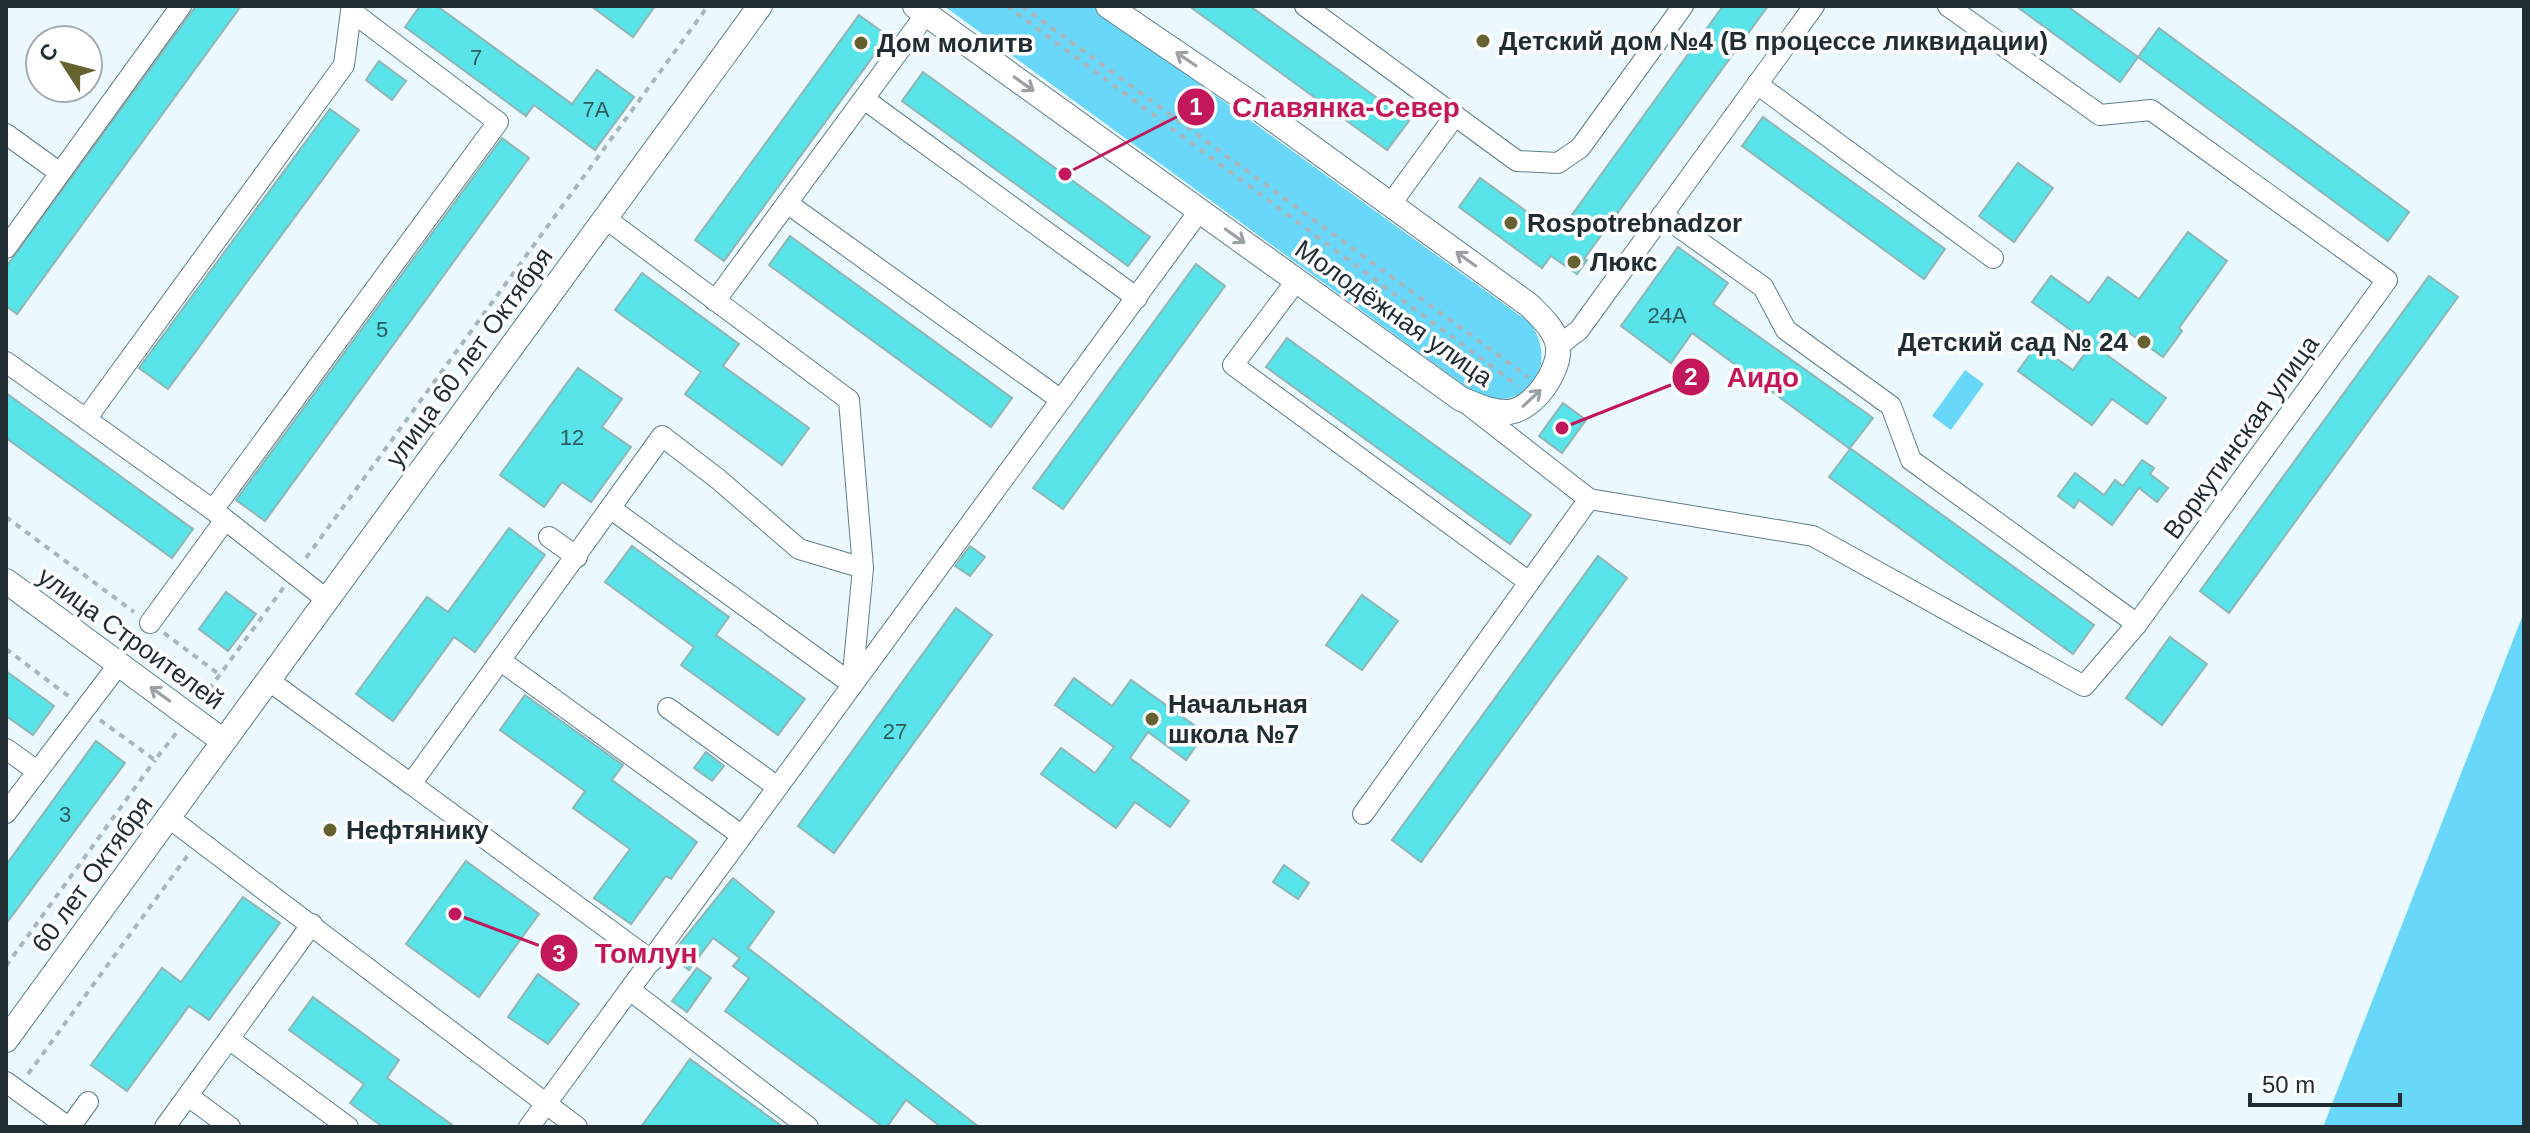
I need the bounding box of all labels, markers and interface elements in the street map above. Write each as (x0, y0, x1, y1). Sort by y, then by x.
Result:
north arrow (24, 24, 104, 104)
place label: Детский дом №4 (В процессе ликвидации) (1499, 26, 2048, 56)
place label: Дом молитв (877, 28, 1033, 58)
marker: Детский дом №4 (В процессе ликвидации) (1474, 32, 1492, 50)
marker: Дом молитв (852, 34, 870, 52)
text: С (33, 39, 63, 66)
house number: 7 (470, 45, 482, 70)
one-way arrow (1175, 51, 1198, 67)
one-way arrow (1013, 75, 1034, 92)
callout: Славянка-Север (1176, 81, 1476, 133)
text: Славянка-Север (1232, 92, 1460, 123)
text: 1 (1189, 93, 1203, 120)
house number: 7А (583, 97, 610, 122)
place label: Rospotrebnadzor (1527, 208, 1742, 238)
marker: Rospotrebnadzor (1502, 214, 1520, 232)
one-way arrow (1224, 227, 1246, 244)
street label: Молодёжная улица (1290, 234, 1499, 393)
street label: улица 60 лет Октября (379, 241, 559, 473)
place label: Люкс (1590, 247, 1658, 277)
one-way arrow (1455, 251, 1477, 268)
marker: Люкс (1565, 253, 1583, 271)
house number: 24А (1647, 303, 1687, 328)
house number: 5 (376, 317, 388, 342)
place label: Детский сад № 24 (1898, 327, 2129, 357)
street label: Воркутинская улица (2157, 329, 2325, 544)
marker: Детский сад № 24 (2135, 333, 2153, 351)
callout: Аидо (1671, 351, 1815, 403)
text: Аидо (1727, 362, 1799, 393)
text: 2 (1684, 363, 1698, 390)
one-way arrow (1522, 388, 1542, 407)
house number: 12 (560, 425, 584, 450)
street label: улица Строителей (32, 561, 230, 715)
one-way arrow (150, 686, 172, 703)
place label: Начальная школа №7 (1168, 689, 1308, 749)
marker: Начальная школа №7 (1143, 710, 1161, 728)
house number: 27 (883, 719, 907, 744)
street label: 60 лет Октября (25, 790, 159, 958)
house number: 3 (59, 802, 71, 827)
place label: Нефтянику (346, 815, 489, 845)
marker: Нефтянику (321, 821, 339, 839)
callout: Томлун (539, 927, 713, 979)
text: Томлун (595, 938, 697, 969)
text: 3 (552, 940, 566, 967)
scale bar (2250, 1057, 2400, 1107)
text: 50 m (2262, 1071, 2315, 1098)

